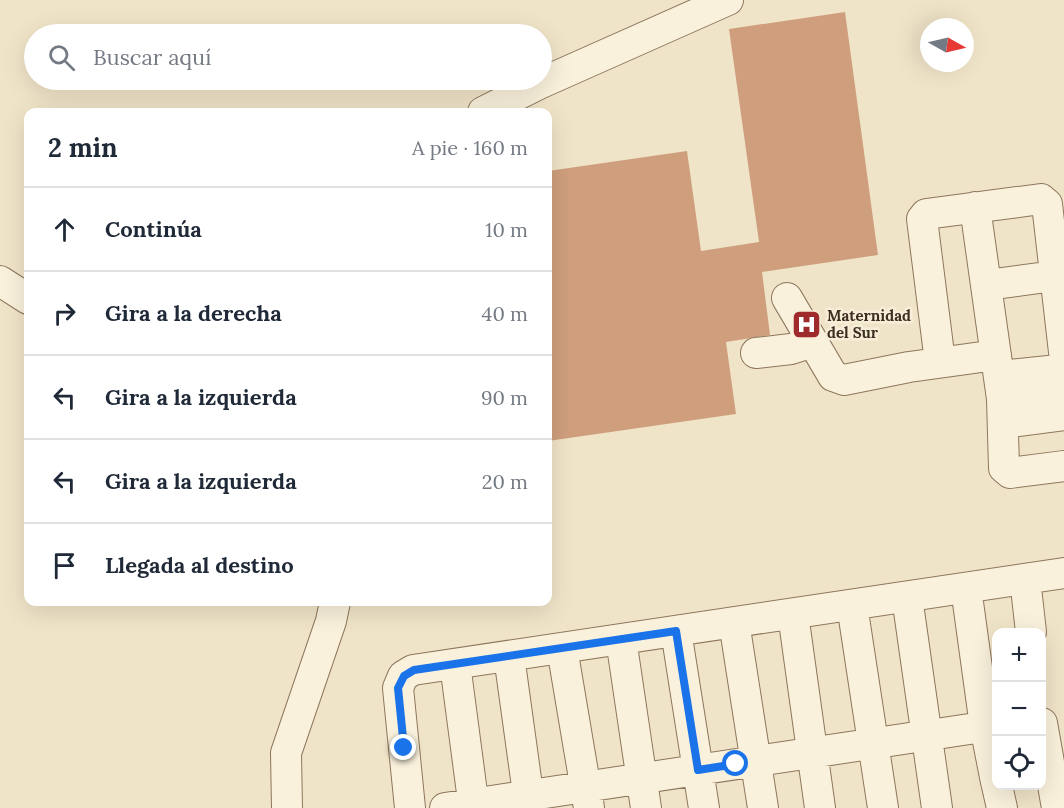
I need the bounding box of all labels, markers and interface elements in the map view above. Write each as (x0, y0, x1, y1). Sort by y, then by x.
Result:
north arrow (920, 18, 974, 72)
search box (24, 24, 552, 90)
icon: search (45, 41, 78, 74)
text: Buscar aquí (93, 43, 211, 71)
text: 2 min (48, 131, 118, 164)
text: A pie · 160 m (412, 135, 528, 160)
icon: ahead (48, 213, 81, 246)
text: Continúa (105, 215, 202, 243)
text: 10 m (485, 217, 528, 242)
icon: right (48, 297, 81, 330)
text: Gira a la derecha (105, 299, 282, 327)
text: 40 m (482, 301, 528, 326)
place label: Maternidad del Sur (827, 306, 911, 342)
hospital icon: Maternidad del Sur (790, 309, 822, 341)
icon: left (48, 381, 81, 414)
text: Gira a la izquierda (105, 383, 297, 411)
text: 90 m (481, 385, 528, 410)
icon: left (48, 465, 81, 498)
text: Gira a la izquierda (105, 467, 297, 495)
text: 20 m (482, 469, 528, 494)
icon: arrive (48, 549, 81, 582)
text: Llegada al destino (105, 551, 294, 579)
map controls (992, 628, 1046, 790)
button: + (992, 628, 1046, 682)
button: − (992, 682, 1046, 736)
route end (390, 734, 416, 760)
button: locate (992, 736, 1046, 790)
route start (722, 750, 748, 776)

